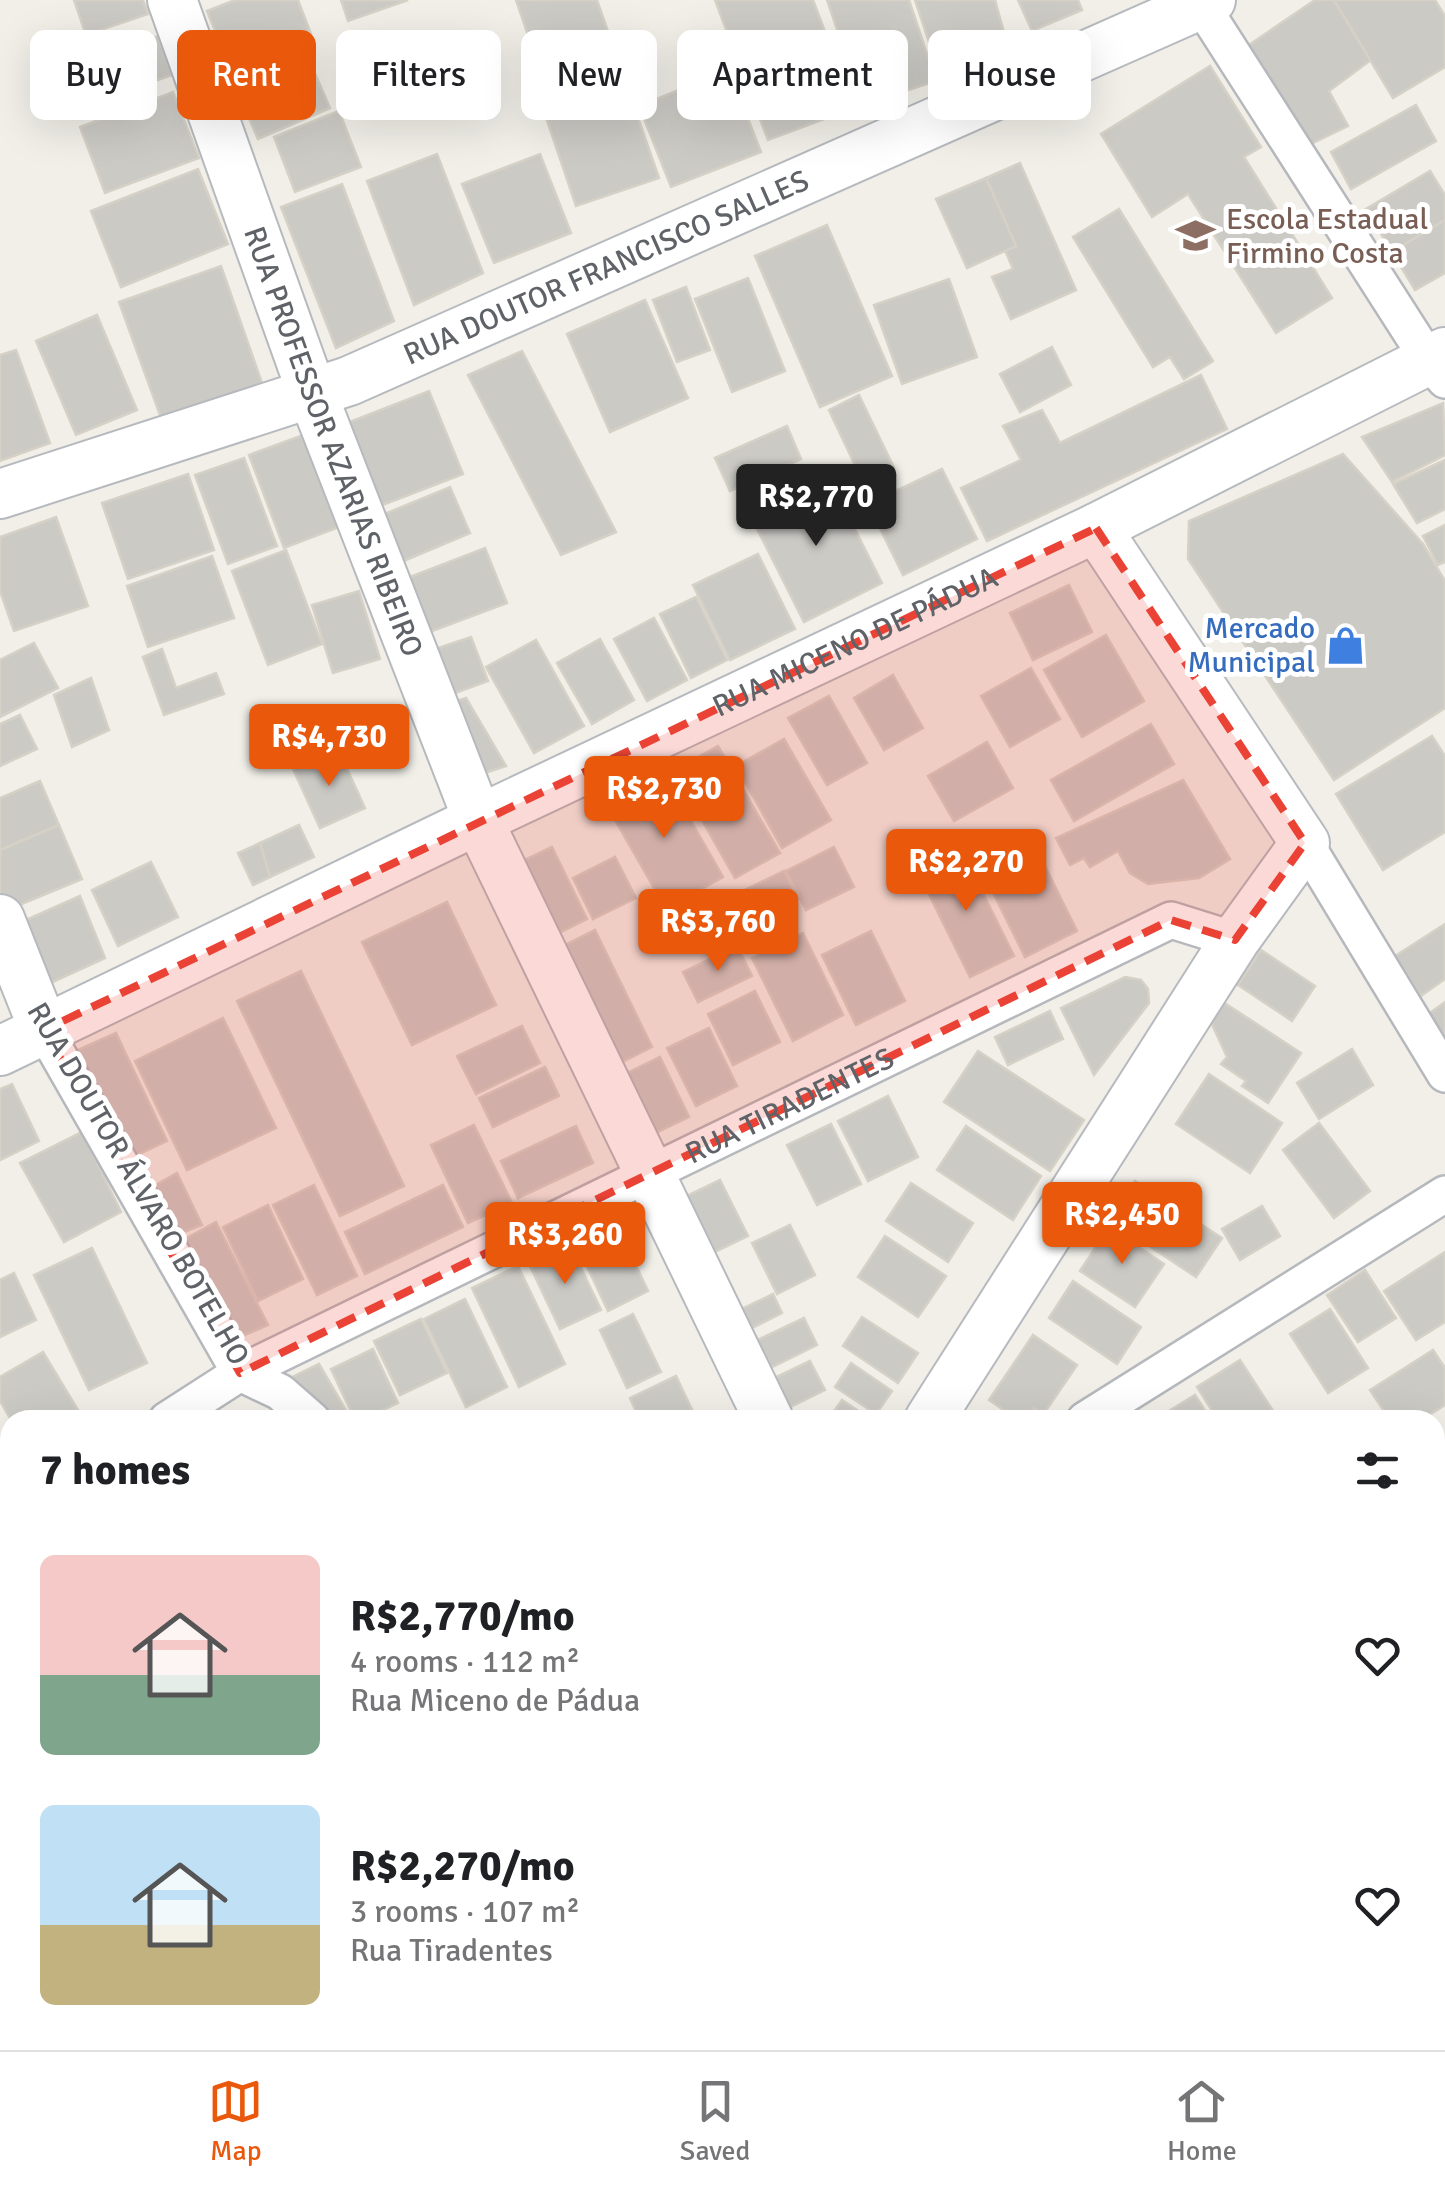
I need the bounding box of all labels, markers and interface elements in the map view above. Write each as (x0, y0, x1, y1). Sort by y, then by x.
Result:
chip: Buy (30, 30, 157, 120)
chip: Rent (177, 30, 316, 120)
chip: Filters (336, 30, 501, 120)
chip: New (521, 30, 657, 120)
chip: Apartment (677, 30, 908, 120)
chip: House (928, 30, 1091, 120)
street label: RUA DOUTOR FRANCISCO SALLES (398, 162, 815, 373)
place label: Escola Estadual Firmino Costa (1226, 201, 1428, 272)
school or university icon: Escola Estadual Firmino Costa (1175, 215, 1217, 257)
street label: RUA PROFESSOR AZARIAS RIBEIRO (236, 221, 431, 662)
pin: R$2,770 (724, 464, 908, 549)
text: R$2,770 (758, 477, 874, 516)
street label: RUA MICENO DE PÁDUA (707, 559, 1004, 725)
place label: Mercado Municipal (1187, 610, 1315, 681)
shop icon: Mercado Municipal (1324, 624, 1366, 666)
pin: R$4,730 (237, 704, 421, 789)
text: R$4,730 (271, 717, 387, 756)
pin: R$2,730 (572, 756, 756, 841)
text: R$2,730 (606, 769, 722, 808)
pin: R$2,270 (874, 829, 1058, 914)
text: R$2,270 (908, 842, 1024, 881)
pin: R$3,760 (626, 889, 810, 974)
text: R$3,760 (660, 902, 776, 941)
street label: RUA DOUTOR ÁLVARO BOTELHO (19, 996, 257, 1372)
street label: RUA TIRADENTES (679, 1039, 900, 1172)
pin: R$2,450 (1030, 1182, 1214, 1267)
text: R$2,450 (1064, 1195, 1180, 1234)
pin: R$3,260 (473, 1202, 657, 1287)
text: R$3,260 (507, 1215, 623, 1254)
icon: filters (1350, 1443, 1405, 1498)
text: 7 homes (40, 1445, 190, 1496)
text: R$2,770/mo (350, 1591, 575, 1642)
icon: home (120, 1595, 240, 1715)
icon: heart (1350, 1628, 1405, 1683)
text: 4 rooms · 112 m² (350, 1642, 580, 1681)
text: Rua Miceno de Pádua (350, 1681, 640, 1720)
text: R$2,270/mo (350, 1841, 575, 1892)
icon: home (120, 1845, 240, 1965)
icon: heart (1350, 1878, 1405, 1933)
text: 3 rooms · 107 m² (350, 1892, 580, 1931)
text: Rua Tiradentes (350, 1931, 553, 1970)
tab: Map (208, 2074, 263, 2168)
tab: Saved (680, 2074, 750, 2168)
tab: Home (1167, 2074, 1237, 2168)

